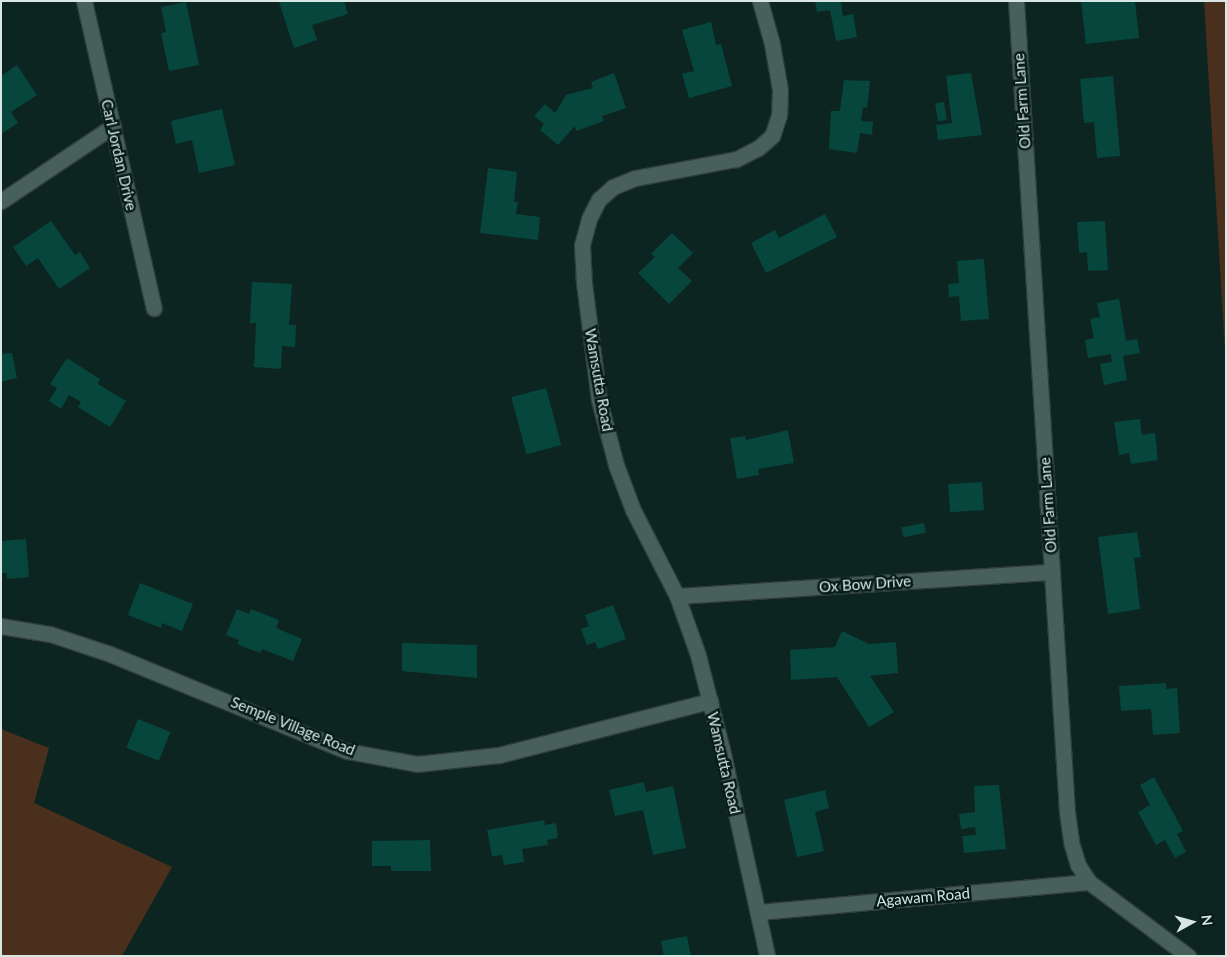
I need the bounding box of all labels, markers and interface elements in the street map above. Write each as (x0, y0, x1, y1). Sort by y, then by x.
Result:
street label: Old Farm Lane (1010, 53, 1034, 149)
street label: Carl Jordan Drive (97, 97, 141, 213)
street label: Wamsutta Road (581, 327, 617, 433)
street label: Old Farm Lane (1036, 457, 1060, 553)
street label: Ox Bow Drive (818, 572, 912, 596)
street label: Semple Village Road (228, 693, 358, 759)
street label: Wamsutta Road (704, 710, 744, 816)
street label: Agawam Road (875, 884, 971, 910)
north arrow (1167, 897, 1217, 947)
text: N (1198, 914, 1216, 926)

